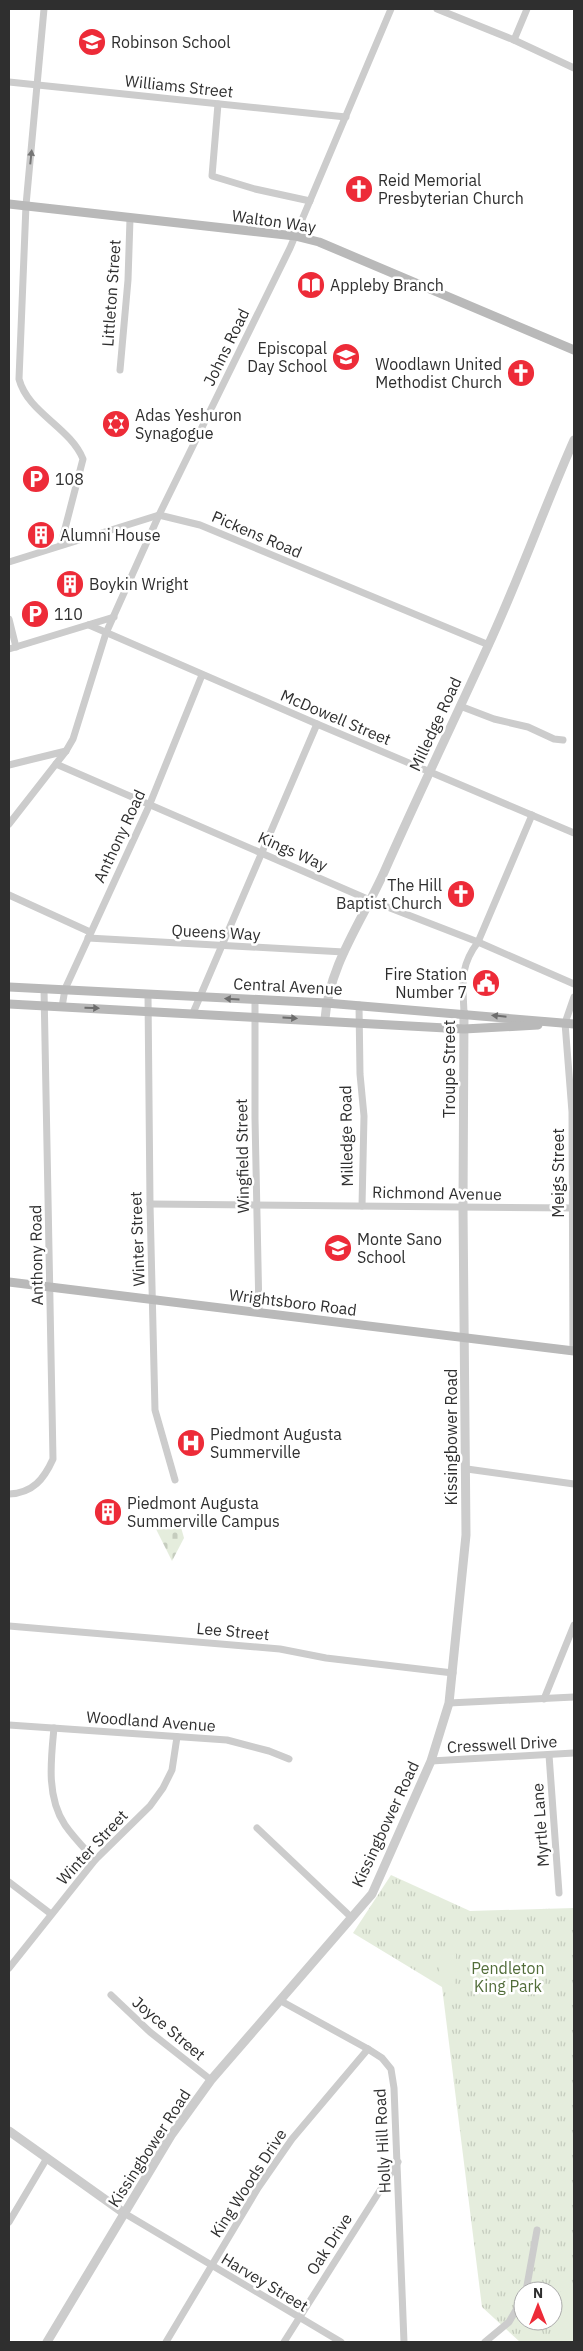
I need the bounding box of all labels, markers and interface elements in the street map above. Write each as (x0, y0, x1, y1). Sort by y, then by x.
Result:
school or university icon: Robinson School (77, 27, 107, 57)
place label: Robinson School (111, 32, 231, 52)
street label: Williams Street (124, 70, 234, 102)
one-way arrow (27, 149, 35, 165)
place label: Reid Memorial Presbyterian Church (378, 170, 524, 208)
church icon: Reid Memorial Presbyterian Church (344, 174, 374, 204)
street label: Walton Way (231, 205, 317, 237)
street label: Littleton Street (97, 239, 125, 347)
library icon: Appleby Branch (296, 270, 326, 300)
place label: Appleby Branch (330, 275, 444, 295)
street label: Johns Road (199, 305, 253, 389)
place label: Episcopal Day School (247, 338, 327, 376)
school or university icon: Episcopal Day School (331, 342, 361, 372)
place label: Woodlawn United Methodist Church (375, 354, 502, 392)
church icon: Woodlawn United Methodist Church (506, 358, 536, 388)
place label: Adas Yeshuron Synagogue (135, 405, 242, 443)
synagogue icon: Adas Yeshuron Synagogue (101, 409, 131, 439)
parking icon: 108 (21, 464, 51, 494)
place label: 108 (55, 469, 84, 489)
street label: Pickens Road (209, 506, 305, 562)
building icon: Alumni House (26, 520, 56, 550)
place label: Alumni House (60, 525, 161, 545)
building icon: Boykin Wright (55, 569, 85, 599)
place label: Boykin Wright (89, 574, 189, 594)
parking icon: 110 (20, 599, 50, 629)
place label: 110 (54, 604, 83, 624)
street label: Milledge Road (405, 674, 465, 774)
street label: McDowell Street (278, 685, 394, 749)
street label: Anthony Road (89, 786, 149, 886)
street label: Kings Way (255, 827, 331, 875)
place label: The Hill Baptist Church (336, 875, 442, 913)
church icon: The Hill Baptist Church (446, 879, 476, 909)
street label: Queens Way (171, 920, 261, 944)
place label: Fire Station Number 7 (385, 964, 467, 1002)
public building icon: Fire Station Number 7 (471, 968, 501, 998)
street label: Central Avenue (233, 973, 343, 999)
one-way arrow (224, 994, 240, 1002)
one-way arrow (85, 1005, 101, 1013)
one-way arrow (491, 1012, 507, 1020)
one-way arrow (282, 1015, 298, 1023)
street label: Troupe Street (439, 1020, 459, 1118)
street label: Milledge Road (335, 1085, 357, 1187)
street label: Wingfield Street (231, 1098, 253, 1214)
street label: Meigs Street (548, 1128, 568, 1218)
street label: Richmond Avenue (372, 1182, 502, 1204)
street label: Winter Street (125, 1191, 149, 1287)
street label: Anthony Road (25, 1205, 47, 1305)
place label: Monte Sano School (357, 1229, 442, 1267)
school or university icon: Monte Sano School (323, 1233, 353, 1263)
street label: Wrightsboro Road (228, 1284, 358, 1320)
street label: Kissingbower Road (441, 1369, 461, 1505)
place label: Piedmont Augusta Summerville (210, 1424, 342, 1462)
hospital icon: Piedmont Augusta Summerville (176, 1428, 206, 1458)
place label: Piedmont Augusta Summerville Campus (127, 1493, 280, 1531)
building icon: Piedmont Augusta Summerville Campus (93, 1497, 123, 1527)
street label: Lee Street (196, 1618, 270, 1644)
street label: Woodland Avenue (86, 1707, 217, 1736)
street label: Cresswell Drive (446, 1731, 558, 1757)
street label: Kissingbower Road (347, 1758, 423, 1890)
street label: Myrtle Lane (527, 1782, 553, 1868)
street label: Winter Street (52, 1805, 132, 1889)
park label: Pendleton King Park (471, 1958, 545, 1996)
street label: Joyce Street (128, 1992, 210, 2064)
street label: Kissingbower Road (103, 2085, 195, 2211)
street label: Holly Hill Road (369, 2088, 395, 2194)
street label: King Woods Drive (205, 2125, 291, 2241)
street label: Oak Drive (302, 2209, 356, 2278)
street label: Harvey Street (218, 2248, 312, 2316)
north arrow (513, 2281, 563, 2331)
text: N (533, 2284, 543, 2302)

